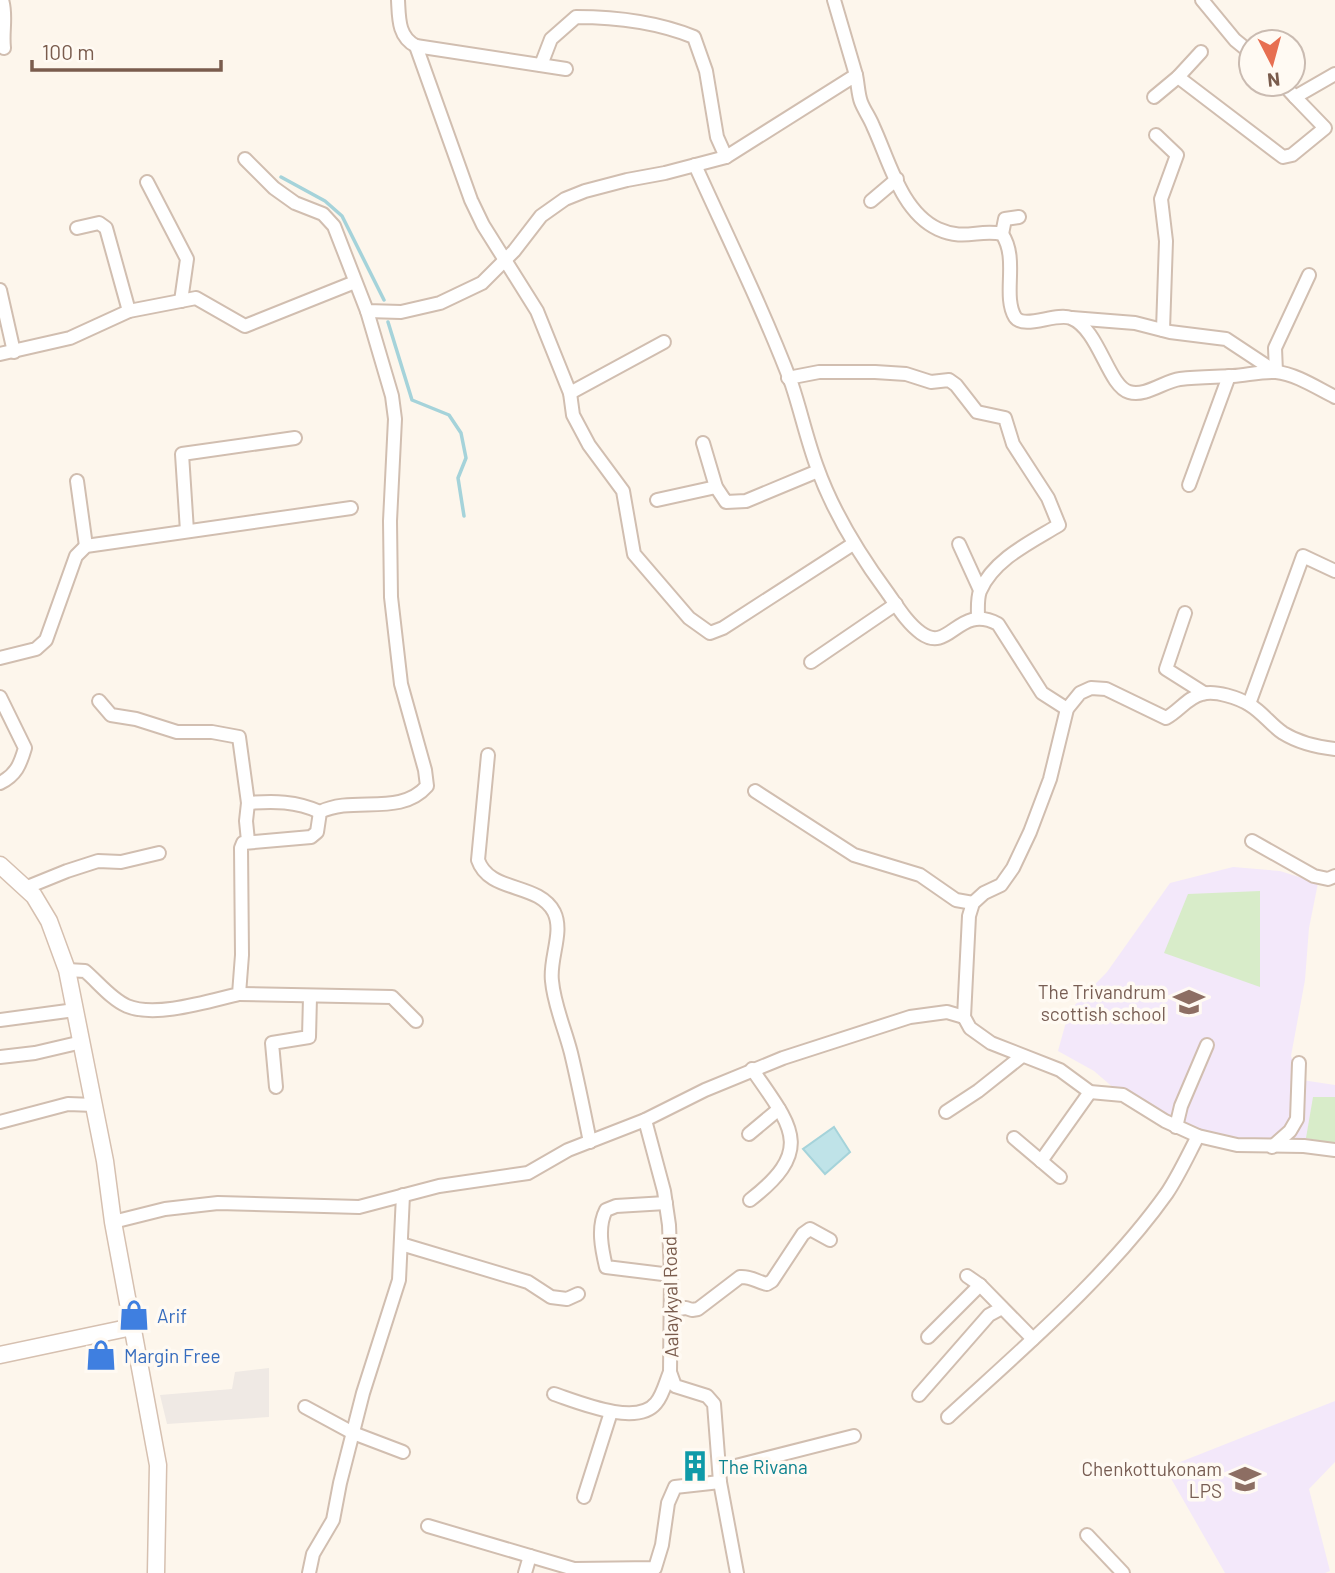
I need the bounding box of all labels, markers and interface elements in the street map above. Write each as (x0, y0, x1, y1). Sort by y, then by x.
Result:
scale bar (32, 28, 220, 72)
north arrow (1237, 28, 1307, 98)
text: 100 m (42, 39, 95, 64)
text: N (1266, 68, 1281, 93)
place label: The Trivandrum scottish school (1038, 980, 1166, 1025)
school or university icon: The Trivandrum scottish school (1172, 985, 1206, 1019)
street label: Aalaykyal Road (657, 1236, 683, 1358)
shop icon: Arif (117, 1298, 151, 1332)
place label: Arif (157, 1304, 187, 1327)
shop icon: Margin Free (84, 1338, 118, 1372)
place label: Margin Free (124, 1344, 221, 1367)
building icon: The Rivana (678, 1449, 712, 1483)
place label: The Rivana (718, 1455, 808, 1478)
place label: Chenkottukonam LPS (1081, 1457, 1222, 1502)
school or university icon: Chenkottukonam LPS (1228, 1462, 1262, 1496)

